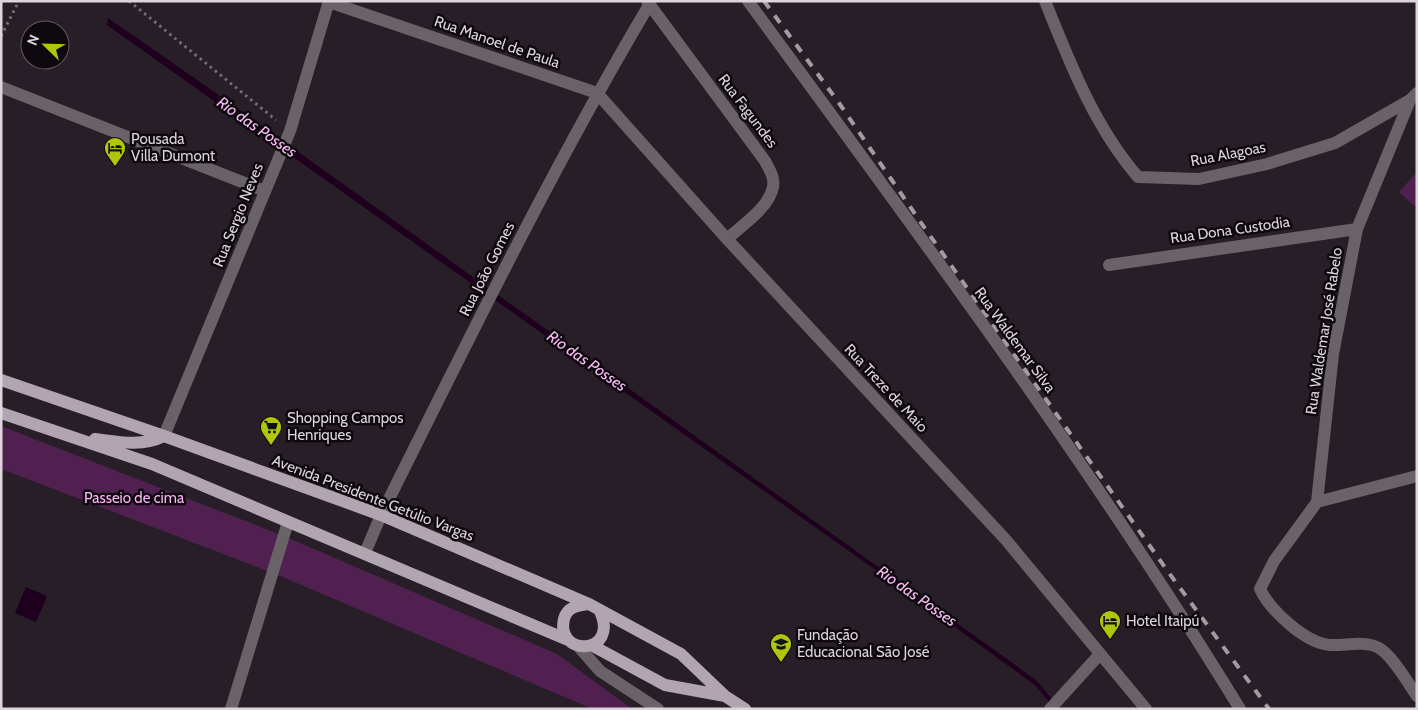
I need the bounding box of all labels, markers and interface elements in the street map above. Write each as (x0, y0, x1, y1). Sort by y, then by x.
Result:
street label: Rua Manoel de Paula (432, 12, 563, 72)
north arrow (20, 20, 70, 70)
text: N (23, 32, 43, 48)
street label: Rua Fagundes (715, 71, 781, 151)
water label: Rio das Posses (213, 93, 301, 161)
place label: Pousada Villa Dumont (131, 130, 215, 165)
hotel icon: Pousada Villa Dumont (103, 136, 127, 167)
street label: Rua Alagoas (1189, 138, 1267, 170)
street label: Rua Sergio Neves (209, 161, 267, 269)
street label: Rua Dona Custodia (1169, 213, 1292, 247)
street label: Rua João Gomes (456, 219, 518, 319)
street label: Rua Waldemar José Rabelo (1302, 246, 1346, 416)
street label: Rua Waldemar Silva (971, 284, 1060, 397)
water label: Rio das Posses (543, 327, 631, 395)
street label: Rua Treze de Maio (840, 340, 932, 436)
place label: Shopping Campos Henriques (287, 409, 404, 444)
supermarket icon: Shopping Campos Henriques (259, 415, 283, 446)
street label: Avenida Presidente Getúlio Vargas (270, 451, 476, 545)
park label: Passeio de cima (84, 489, 185, 507)
water label: Rio das Posses (873, 562, 961, 630)
hotel icon: Hotel Itaipú (1098, 609, 1122, 640)
place label: Hotel Itaipú (1126, 612, 1199, 630)
place label: Fundação Educacional São José (797, 626, 930, 661)
school or university icon: Fundação Educacional São José (769, 632, 793, 663)

